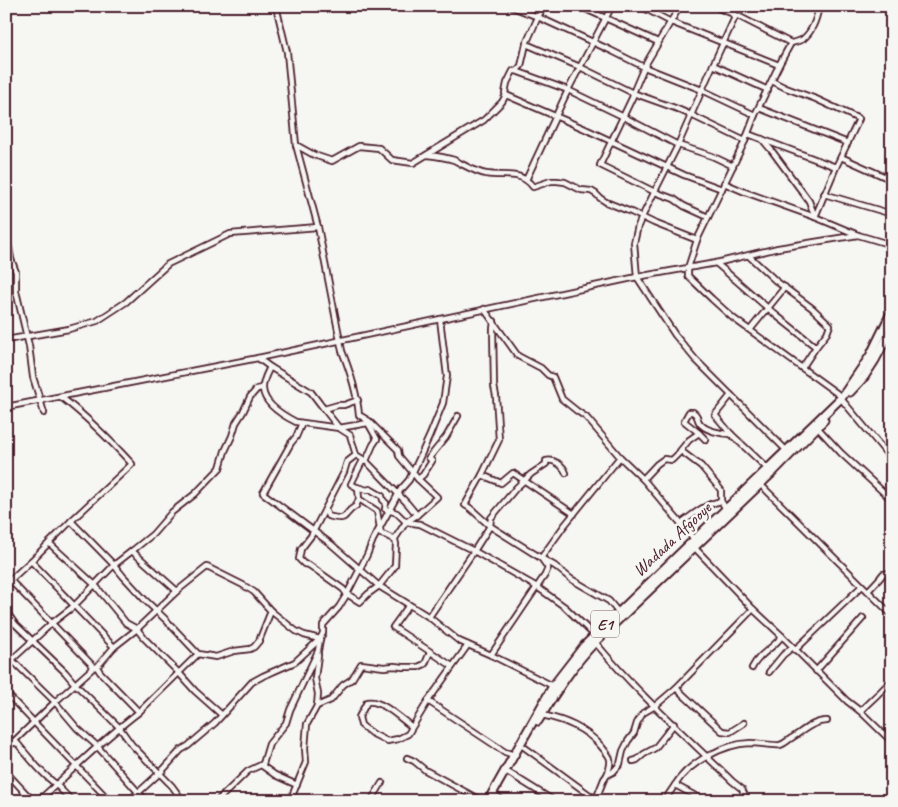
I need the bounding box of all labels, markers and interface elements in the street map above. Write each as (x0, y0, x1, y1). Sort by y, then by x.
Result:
street label: Wadada Afgooye (628, 496, 717, 581)
road number: E1 (591, 610, 619, 638)

